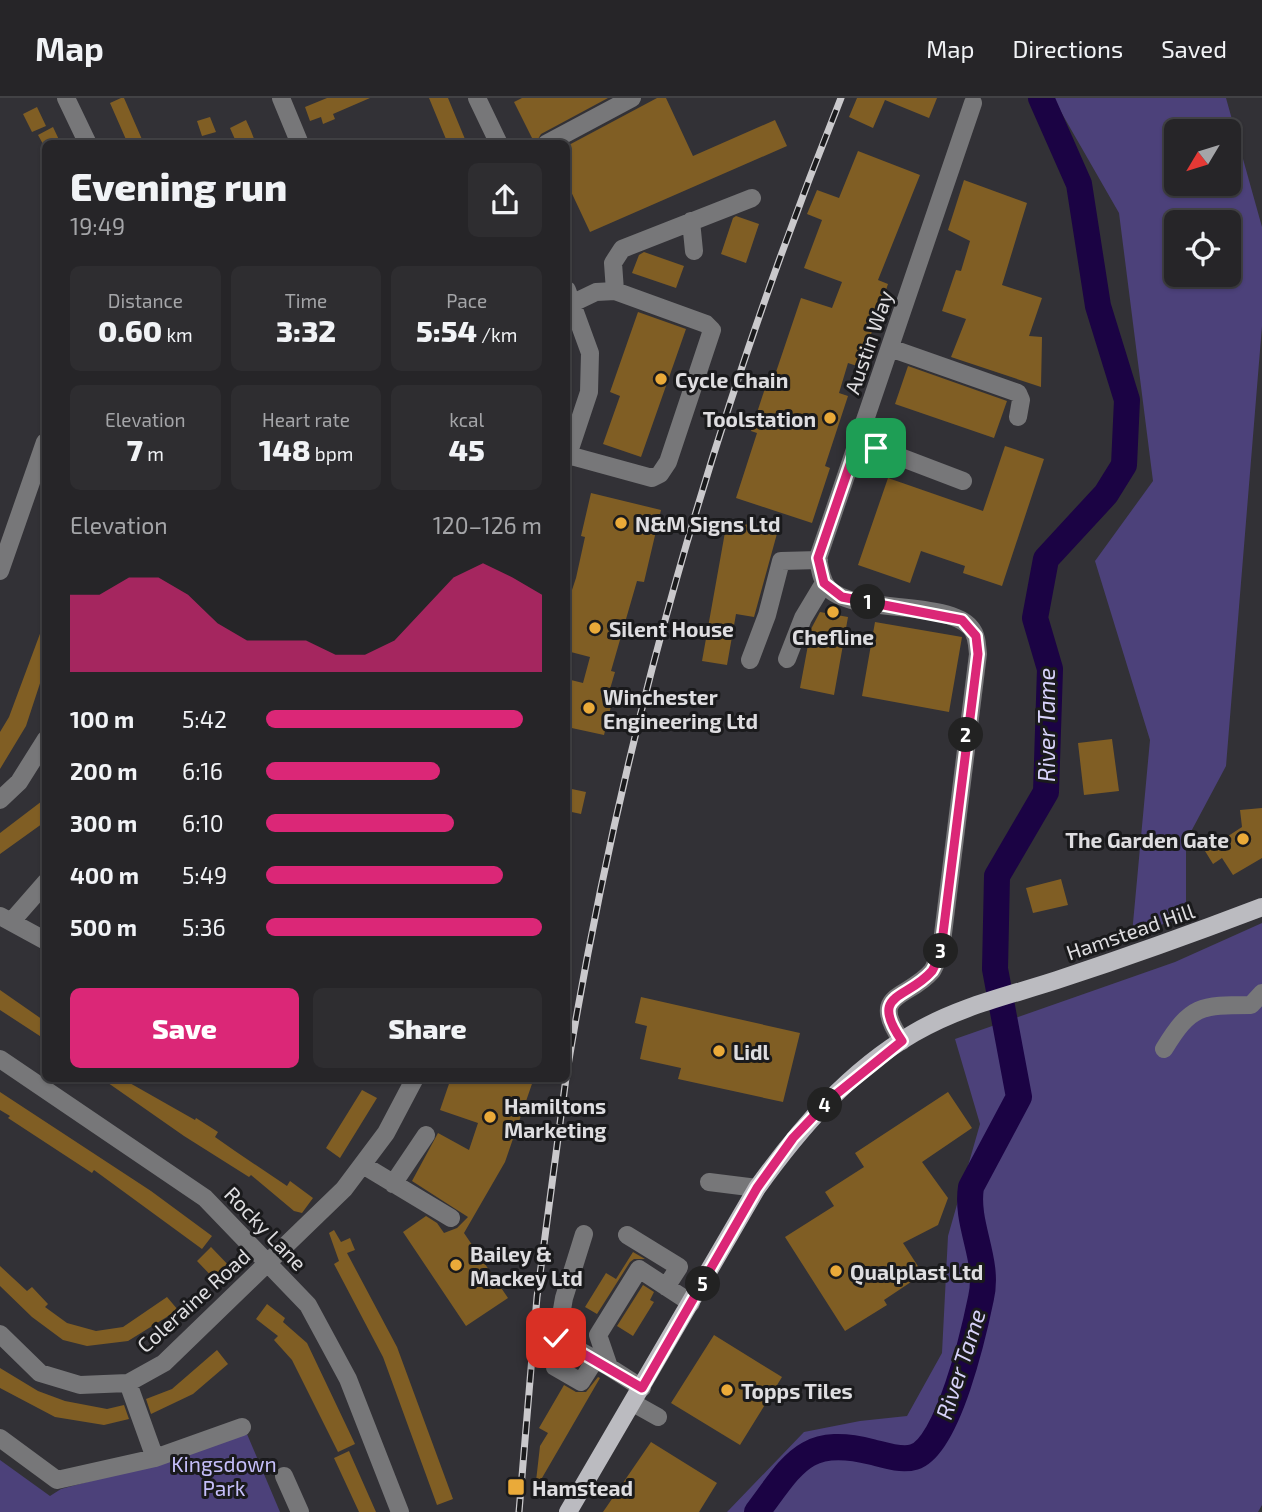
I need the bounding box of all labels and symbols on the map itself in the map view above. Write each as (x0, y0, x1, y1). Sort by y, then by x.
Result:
north arrow (1164, 119, 1241, 196)
street label: Austin Way (839, 287, 897, 397)
place label: Cycle Chain (675, 367, 788, 393)
marker: Cycle Chain (653, 371, 669, 387)
place label: Toolstation (703, 406, 816, 431)
marker: Toolstation (822, 410, 838, 426)
pin (846, 418, 906, 478)
place label: N&M Signs Ltd (635, 511, 780, 536)
marker: N&M Signs Ltd (613, 515, 629, 531)
pin: 1 (850, 584, 886, 620)
marker: Chefline (825, 604, 841, 620)
place label: Silent House (609, 616, 734, 641)
marker: Silent House (587, 620, 603, 636)
place label: Chefline (792, 624, 874, 649)
water label: River Tame (1032, 668, 1060, 782)
place label: Winchester Engineering Ltd (603, 684, 758, 733)
marker: Winchester Engineering Ltd (581, 700, 597, 716)
pin: 2 (948, 718, 984, 752)
place label: The Garden Gate (1065, 827, 1229, 852)
marker: The Garden Gate (1235, 831, 1251, 847)
street label: Hamstead Hill (1063, 897, 1198, 965)
pin: 3 (923, 934, 958, 968)
place label: Lidl (733, 1039, 770, 1064)
marker: Lidl (711, 1043, 727, 1059)
pin: 4 (808, 1088, 842, 1122)
place label: Hamiltons Marketing (504, 1093, 607, 1142)
marker: Hamiltons Marketing (482, 1109, 498, 1125)
street label: Rocky Lane (220, 1181, 312, 1275)
place label: Bailey & Mackey Ltd (470, 1241, 583, 1291)
street label: Coleraine Road (131, 1243, 255, 1357)
marker: Bailey & Mackey Ltd (448, 1257, 464, 1273)
place label: Qualplast Ltd (850, 1259, 983, 1285)
marker: Qualplast Ltd (828, 1263, 844, 1279)
pin: 5 (686, 1266, 720, 1302)
water label: River Tame (929, 1305, 991, 1423)
pin (526, 1308, 586, 1368)
place label: Topps Tiles (741, 1378, 853, 1403)
marker: Topps Tiles (719, 1382, 735, 1398)
park label: Kingsdown Park (171, 1451, 277, 1500)
place label: Hamstead (532, 1475, 633, 1500)
marker: Hamstead (506, 1477, 526, 1497)

